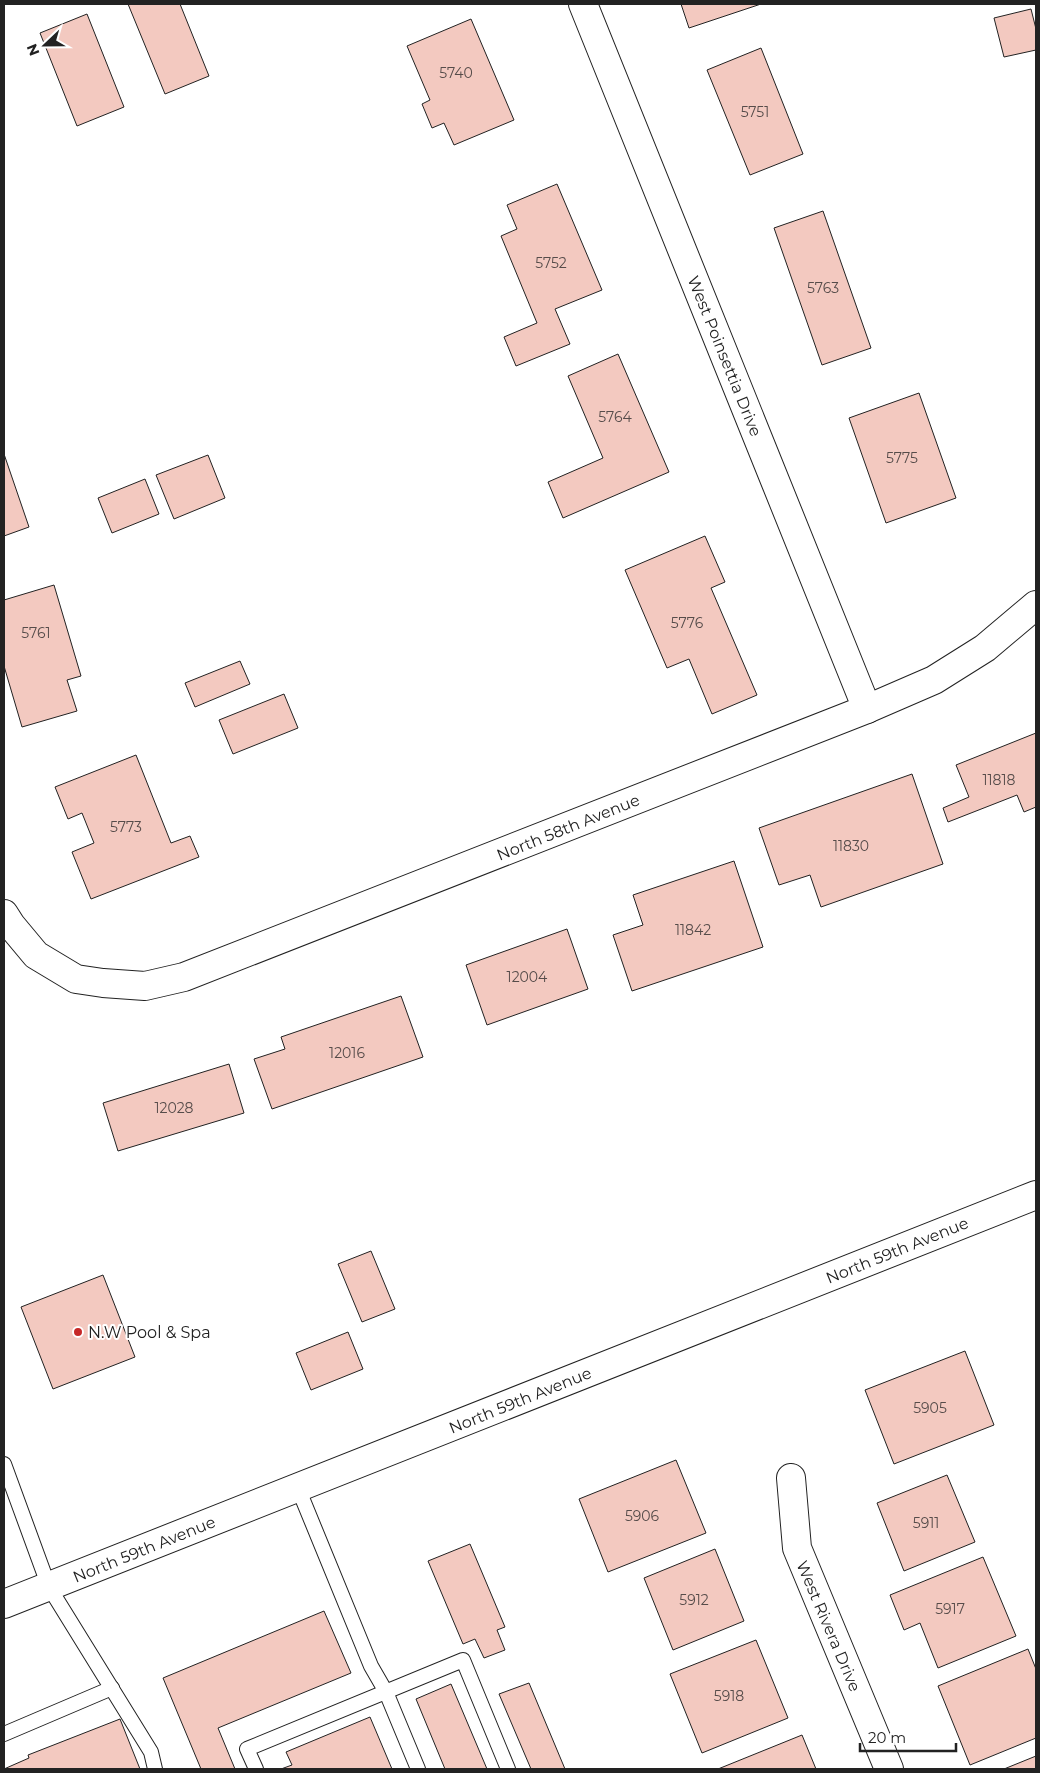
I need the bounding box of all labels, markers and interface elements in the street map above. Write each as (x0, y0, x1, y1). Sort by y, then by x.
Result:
north arrow (20, 20, 70, 70)
text: N (22, 41, 43, 58)
house number: 5740 (439, 64, 473, 82)
house number: 5751 (741, 103, 769, 121)
house number: 5752 (535, 254, 567, 272)
street label: West Poinsettia Drive (684, 273, 765, 439)
house number: 5763 (807, 279, 839, 297)
house number: 5764 (598, 408, 632, 426)
house number: 5775 (886, 449, 918, 467)
house number: 5776 (671, 614, 704, 632)
house number: 5761 (21, 624, 51, 642)
house number: 11818 (982, 771, 1016, 789)
street label: North 58th Avenue (494, 790, 642, 865)
house number: 5773 (110, 818, 142, 836)
house number: 11830 (833, 837, 869, 855)
house number: 11842 (675, 921, 711, 939)
house number: 12004 (507, 968, 548, 986)
house number: 12016 (329, 1044, 365, 1062)
house number: 12028 (154, 1099, 194, 1117)
street label: North 59th Avenue (823, 1213, 971, 1288)
place label: N.W Pool & Spa (88, 1323, 211, 1342)
marker: N.W Pool & Spa (72, 1326, 84, 1338)
street label: North 59th Avenue (446, 1363, 594, 1438)
house number: 5905 (913, 1399, 947, 1417)
house number: 5906 (625, 1507, 660, 1525)
street label: North 59th Avenue (70, 1512, 218, 1587)
house number: 5911 (913, 1514, 939, 1532)
street label: West Rivera Drive (792, 1558, 865, 1695)
house number: 5912 (679, 1591, 709, 1609)
house number: 5917 (935, 1600, 965, 1618)
house number: 5918 (714, 1687, 744, 1705)
scale bar (860, 1720, 956, 1752)
text: 20 m (868, 1728, 906, 1747)

